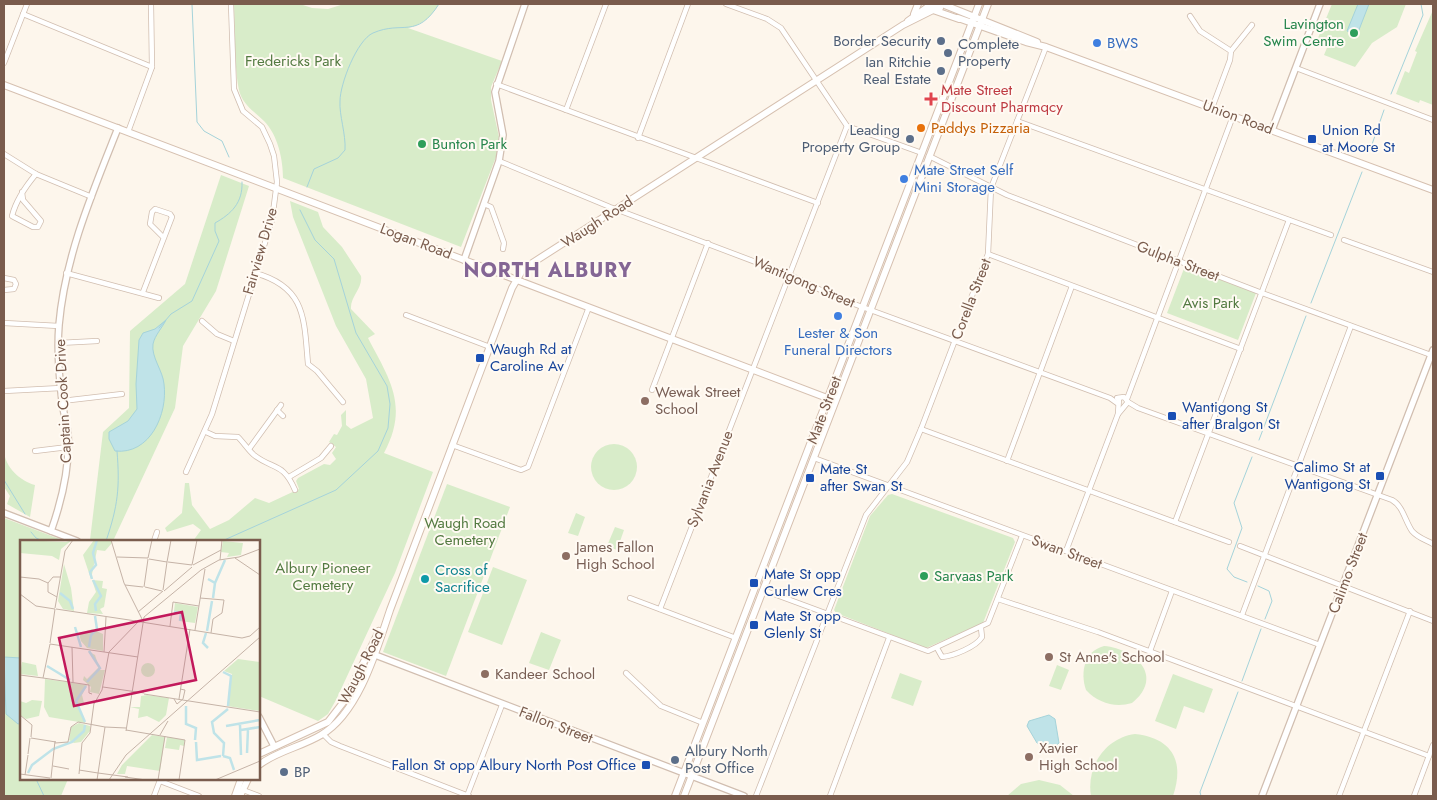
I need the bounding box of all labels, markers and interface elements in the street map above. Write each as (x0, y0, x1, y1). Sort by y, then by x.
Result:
place label: Lavington Swim Centre (1263, 13, 1344, 52)
marker: Lavington Swim Centre (1348, 27, 1360, 39)
place label: Border Security (833, 30, 931, 52)
place label: BWS (1107, 32, 1138, 54)
place label: Complete Property (958, 33, 1019, 72)
marker: Border Security (935, 35, 947, 47)
marker: BWS (1091, 37, 1103, 49)
marker: Complete Property (942, 47, 954, 59)
park label: Fredericks Park (245, 50, 342, 72)
place label: Ian Ritchie Real Estate (863, 51, 931, 90)
marker: Ian Ritchie Real Estate (935, 65, 947, 77)
place label: Mate Street Discount Pharmqcy (941, 79, 1063, 118)
marker: Mate Street Discount Pharmqcy (925, 93, 937, 105)
street label: Union Road (1199, 94, 1277, 140)
place label: Paddys Pizzaria (931, 117, 1030, 139)
place label: Leading Property Group (802, 119, 900, 158)
place label: Union Rd at Moore St (1322, 119, 1395, 158)
marker: Paddys Pizzaria (915, 122, 927, 134)
place label: Bunton Park (432, 133, 507, 155)
marker: Leading Property Group (904, 133, 916, 145)
marker: Union Rd at Moore St (1306, 133, 1318, 145)
marker: Bunton Park (416, 138, 428, 150)
place label: Mate Street Self Mini Storage (914, 159, 1014, 198)
marker: Mate Street Self Mini Storage (898, 173, 910, 185)
street label: Waugh Road (557, 191, 637, 253)
street label: Fairview Drive (237, 205, 283, 297)
street label: Logan Road (377, 217, 455, 265)
street label: Gulpha Street (1133, 235, 1223, 287)
street label: Wantigong Street (749, 251, 859, 314)
street label: Corella Street (945, 255, 997, 343)
district label: NORTH ALBURY (464, 256, 632, 285)
park label: Avis Park (1183, 292, 1240, 314)
marker: Lester & Son Funeral Directors (832, 310, 844, 322)
place label: Lester & Son Funeral Directors (784, 322, 892, 361)
street label: Captain Cook Drive (49, 338, 77, 464)
place label: Waugh Rd at Caroline Av (490, 338, 572, 377)
marker: Waugh Rd at Caroline Av (474, 352, 486, 364)
street label: Mate Street (801, 373, 847, 447)
place label: Wewak Street School (655, 381, 741, 420)
marker: Wewak Street School (639, 395, 651, 407)
place label: Wantigong St after Bralgon St (1182, 396, 1280, 435)
marker: Wantigong St after Bralgon St (1166, 410, 1178, 422)
street label: Sylvania Avenue (681, 427, 739, 531)
place label: Calimo St at Wantigong St (1285, 456, 1370, 495)
place label: Mate St after Swan St (820, 458, 903, 497)
marker: Calimo St at Wantigong St (1374, 470, 1386, 482)
marker: Mate St after Swan St (804, 472, 816, 484)
park label: Waugh Road Cemetery (424, 512, 506, 551)
street label: Swan Street (1029, 529, 1106, 575)
street label: Calimo Street (1322, 529, 1374, 617)
place label: James Fallon High School (574, 536, 655, 575)
inset map (20, 540, 260, 780)
marker: James Fallon High School (560, 550, 572, 562)
park label: Albury Pioneer Cemetery (275, 557, 371, 596)
place label: Cross of Sacrifice (435, 559, 490, 598)
place label: Mate St opp Curlew Cres (764, 563, 842, 602)
place label: Sarvaas Park (934, 565, 1014, 587)
marker: Sarvaas Park (918, 570, 930, 582)
marker: Cross of Sacrifice (419, 573, 431, 585)
marker: Mate St opp Curlew Cres (748, 577, 760, 589)
place label: Mate St opp Glenly St (764, 605, 841, 644)
marker: Mate St opp Glenly St (748, 619, 760, 631)
street label: Waugh Road (333, 626, 389, 708)
place label: St Anne's School (1059, 646, 1165, 668)
marker: St Anne's School (1043, 651, 1055, 663)
place label: Kandeer School (495, 663, 595, 685)
marker: Kandeer School (479, 668, 491, 680)
street label: Fallon Street (516, 701, 596, 749)
place label: Xavier High School (1039, 737, 1118, 776)
place label: Albury North Post Office (685, 740, 768, 779)
marker: Xavier High School (1023, 751, 1035, 763)
place label: Fallon St opp Albury North Post Office (391, 754, 636, 776)
marker: Albury North Post Office (669, 754, 681, 766)
marker: Fallon St opp Albury North Post Office (640, 759, 652, 771)
place label: BP (294, 761, 311, 783)
marker: BP (278, 766, 290, 778)

